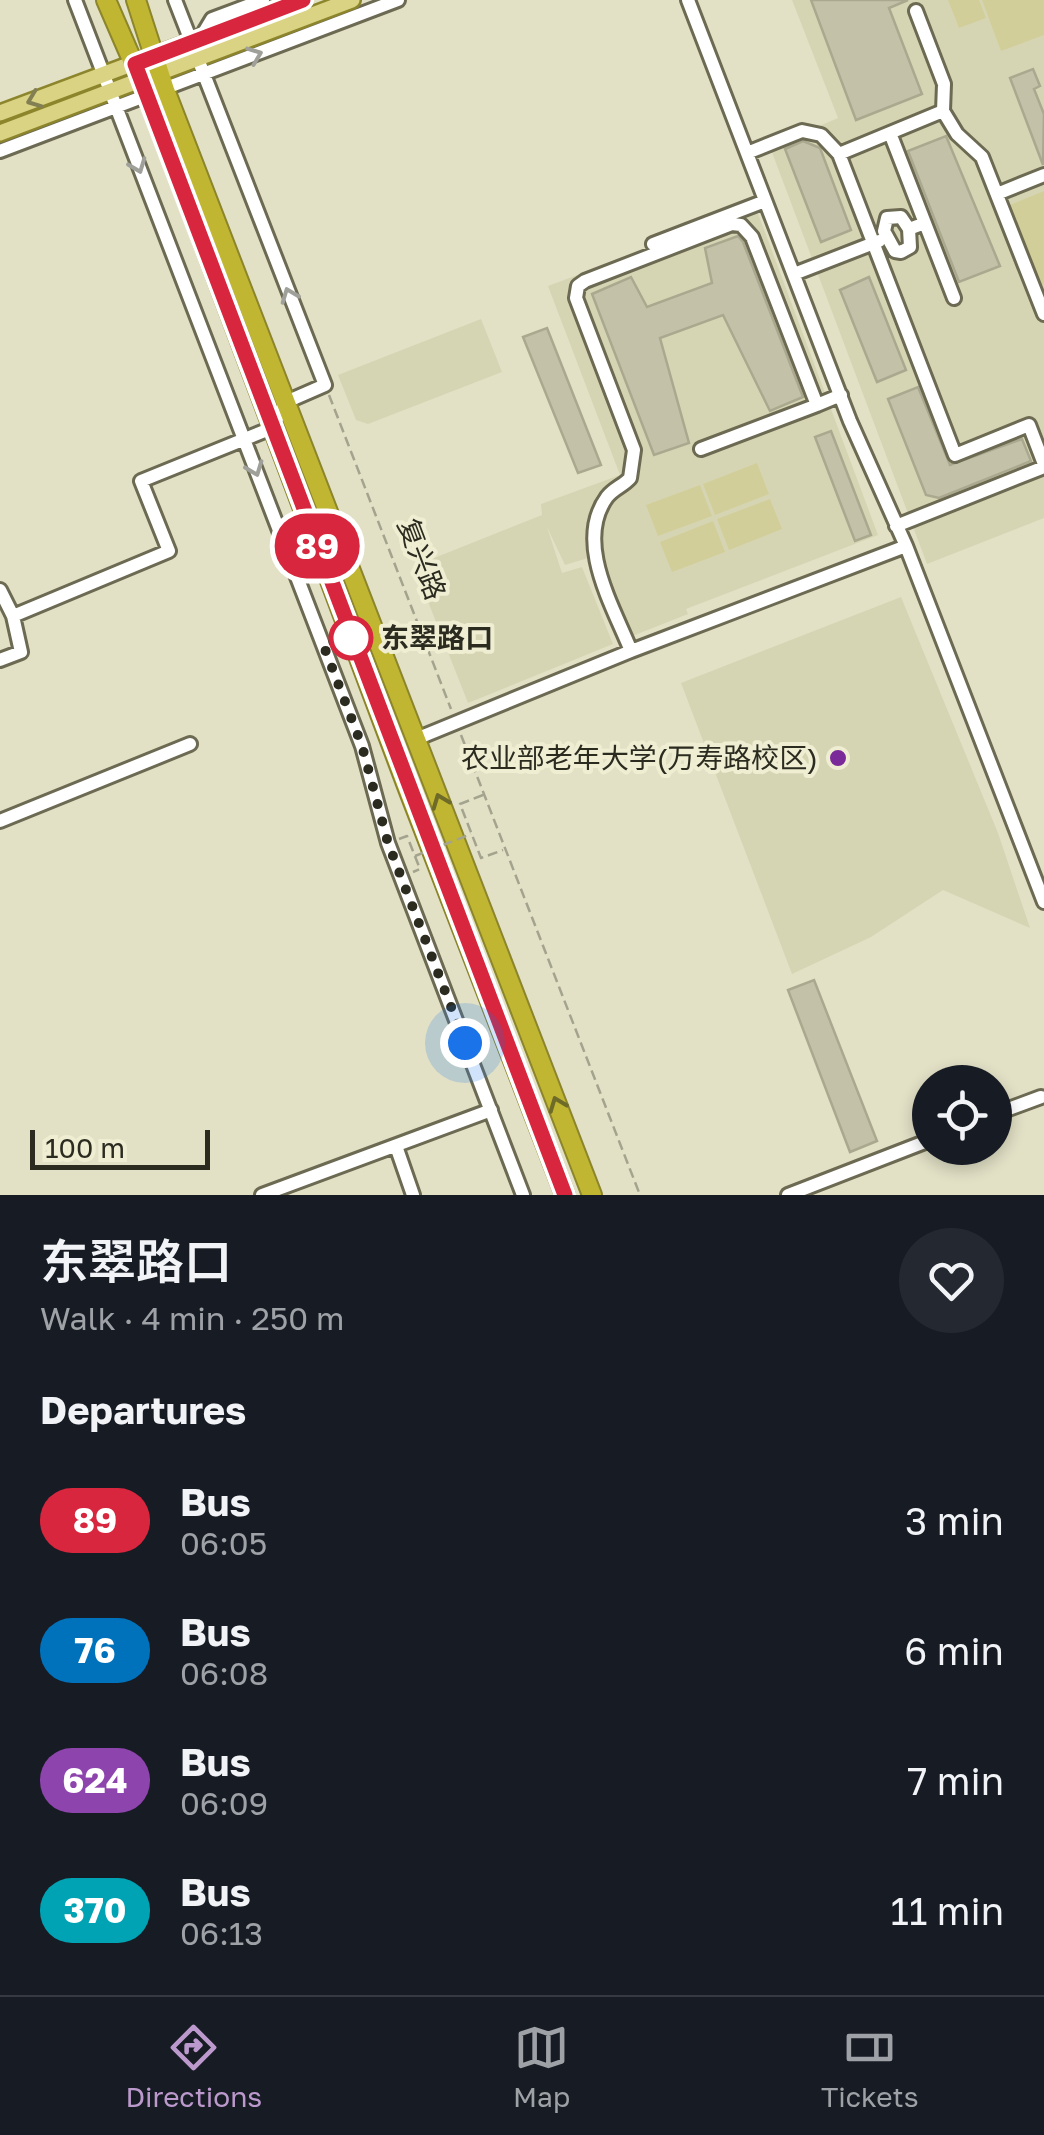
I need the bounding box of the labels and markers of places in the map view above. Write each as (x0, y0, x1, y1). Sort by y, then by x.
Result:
marker: 东翠路口 (330, 617, 372, 659)
place label: 东翠路口 (381, 621, 493, 654)
place label: 农业部老年大学(万寿路校区) (461, 741, 818, 774)
marker: 农业部老年大学(万寿路校区) (827, 747, 849, 769)

